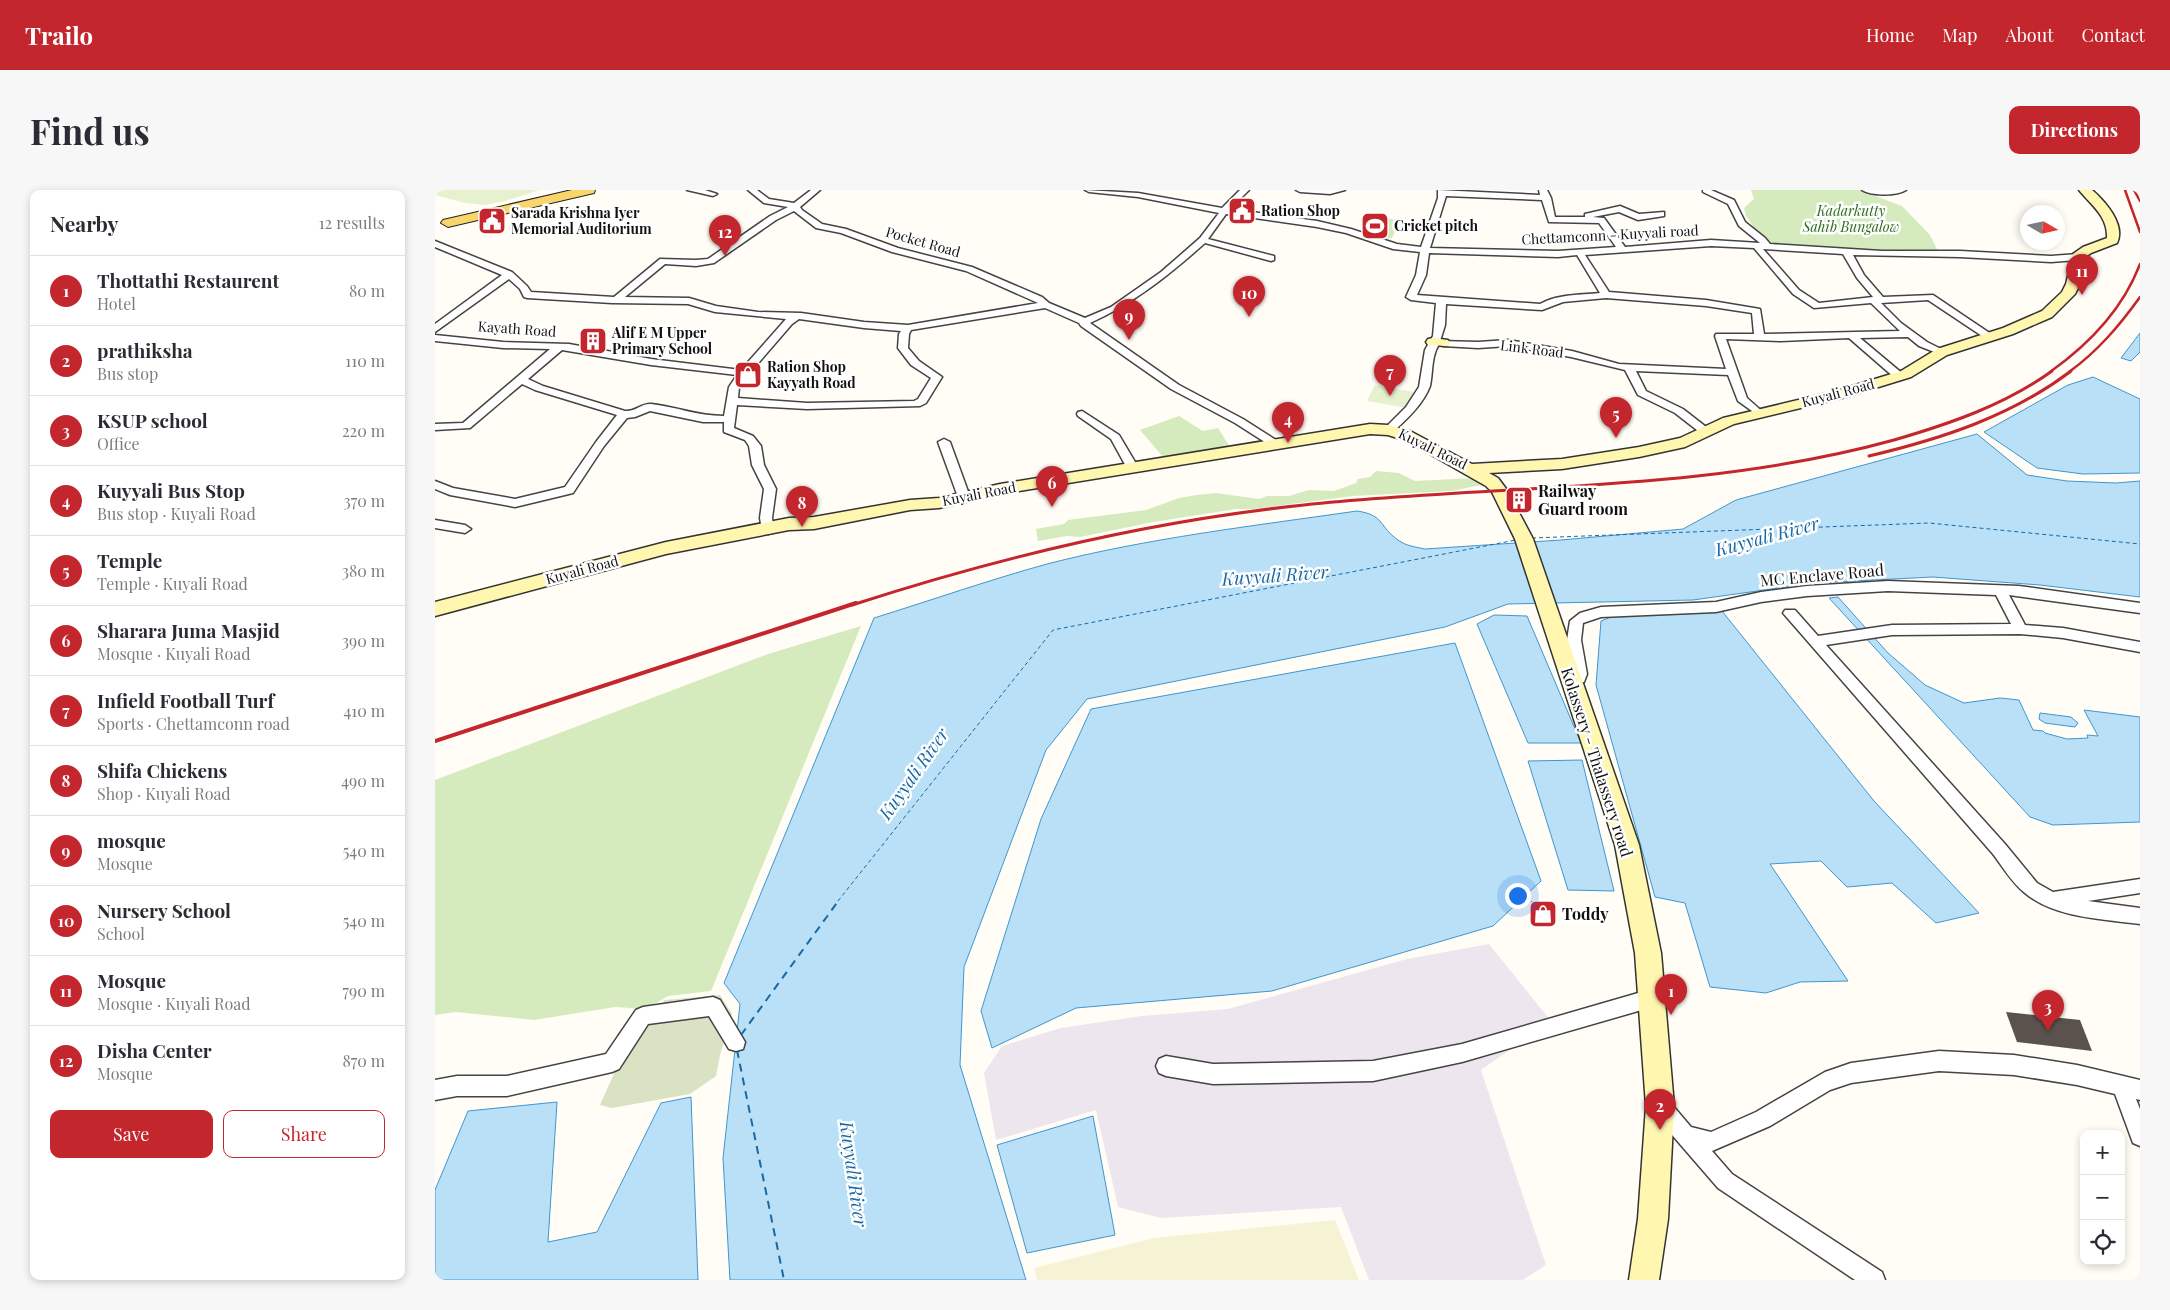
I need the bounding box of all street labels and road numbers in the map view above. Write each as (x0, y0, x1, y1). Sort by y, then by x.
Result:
street label: Chettamconn - Kuyyali road (1521, 220, 1699, 249)
street label: Pocket Road (884, 222, 963, 261)
street label: Kayath Road (477, 316, 557, 341)
street label: Link Road (1499, 335, 1565, 362)
street label: Kuyali Road (1799, 374, 1876, 411)
street label: Kuyali Road (1395, 424, 1471, 473)
street label: Kuyali Road (940, 477, 1017, 510)
street label: Kuyali Road (543, 551, 620, 588)
street label: MC Enclave Road (1759, 559, 1885, 590)
street label: Kolassery - Thalassery road (1557, 664, 1638, 859)

